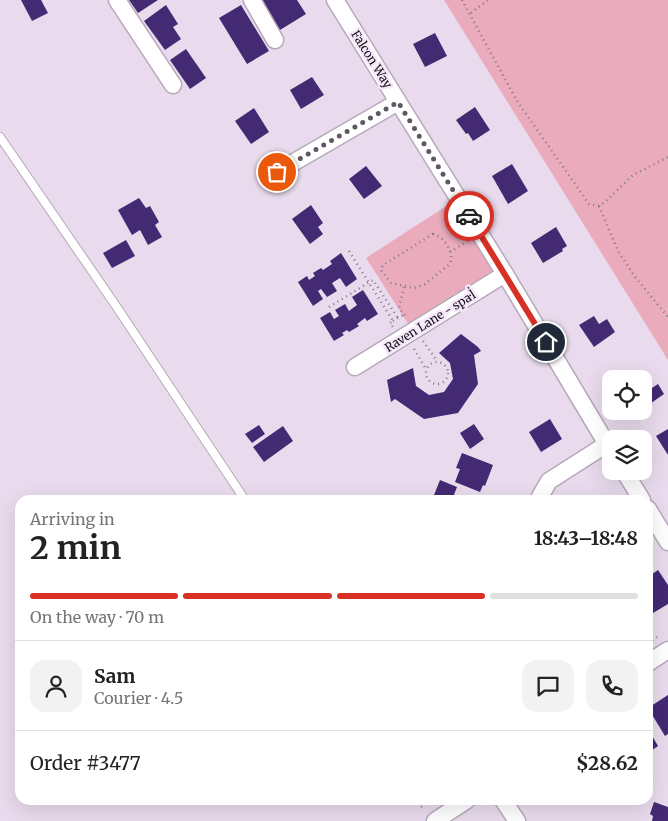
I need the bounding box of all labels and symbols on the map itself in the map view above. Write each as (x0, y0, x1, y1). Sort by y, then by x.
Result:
street label: Falcon Way (348, 27, 396, 91)
pin (256, 151, 298, 193)
courier (444, 191, 494, 241)
street label: Raven Lane - spa·l̓ (381, 285, 478, 355)
pin (525, 321, 567, 363)

